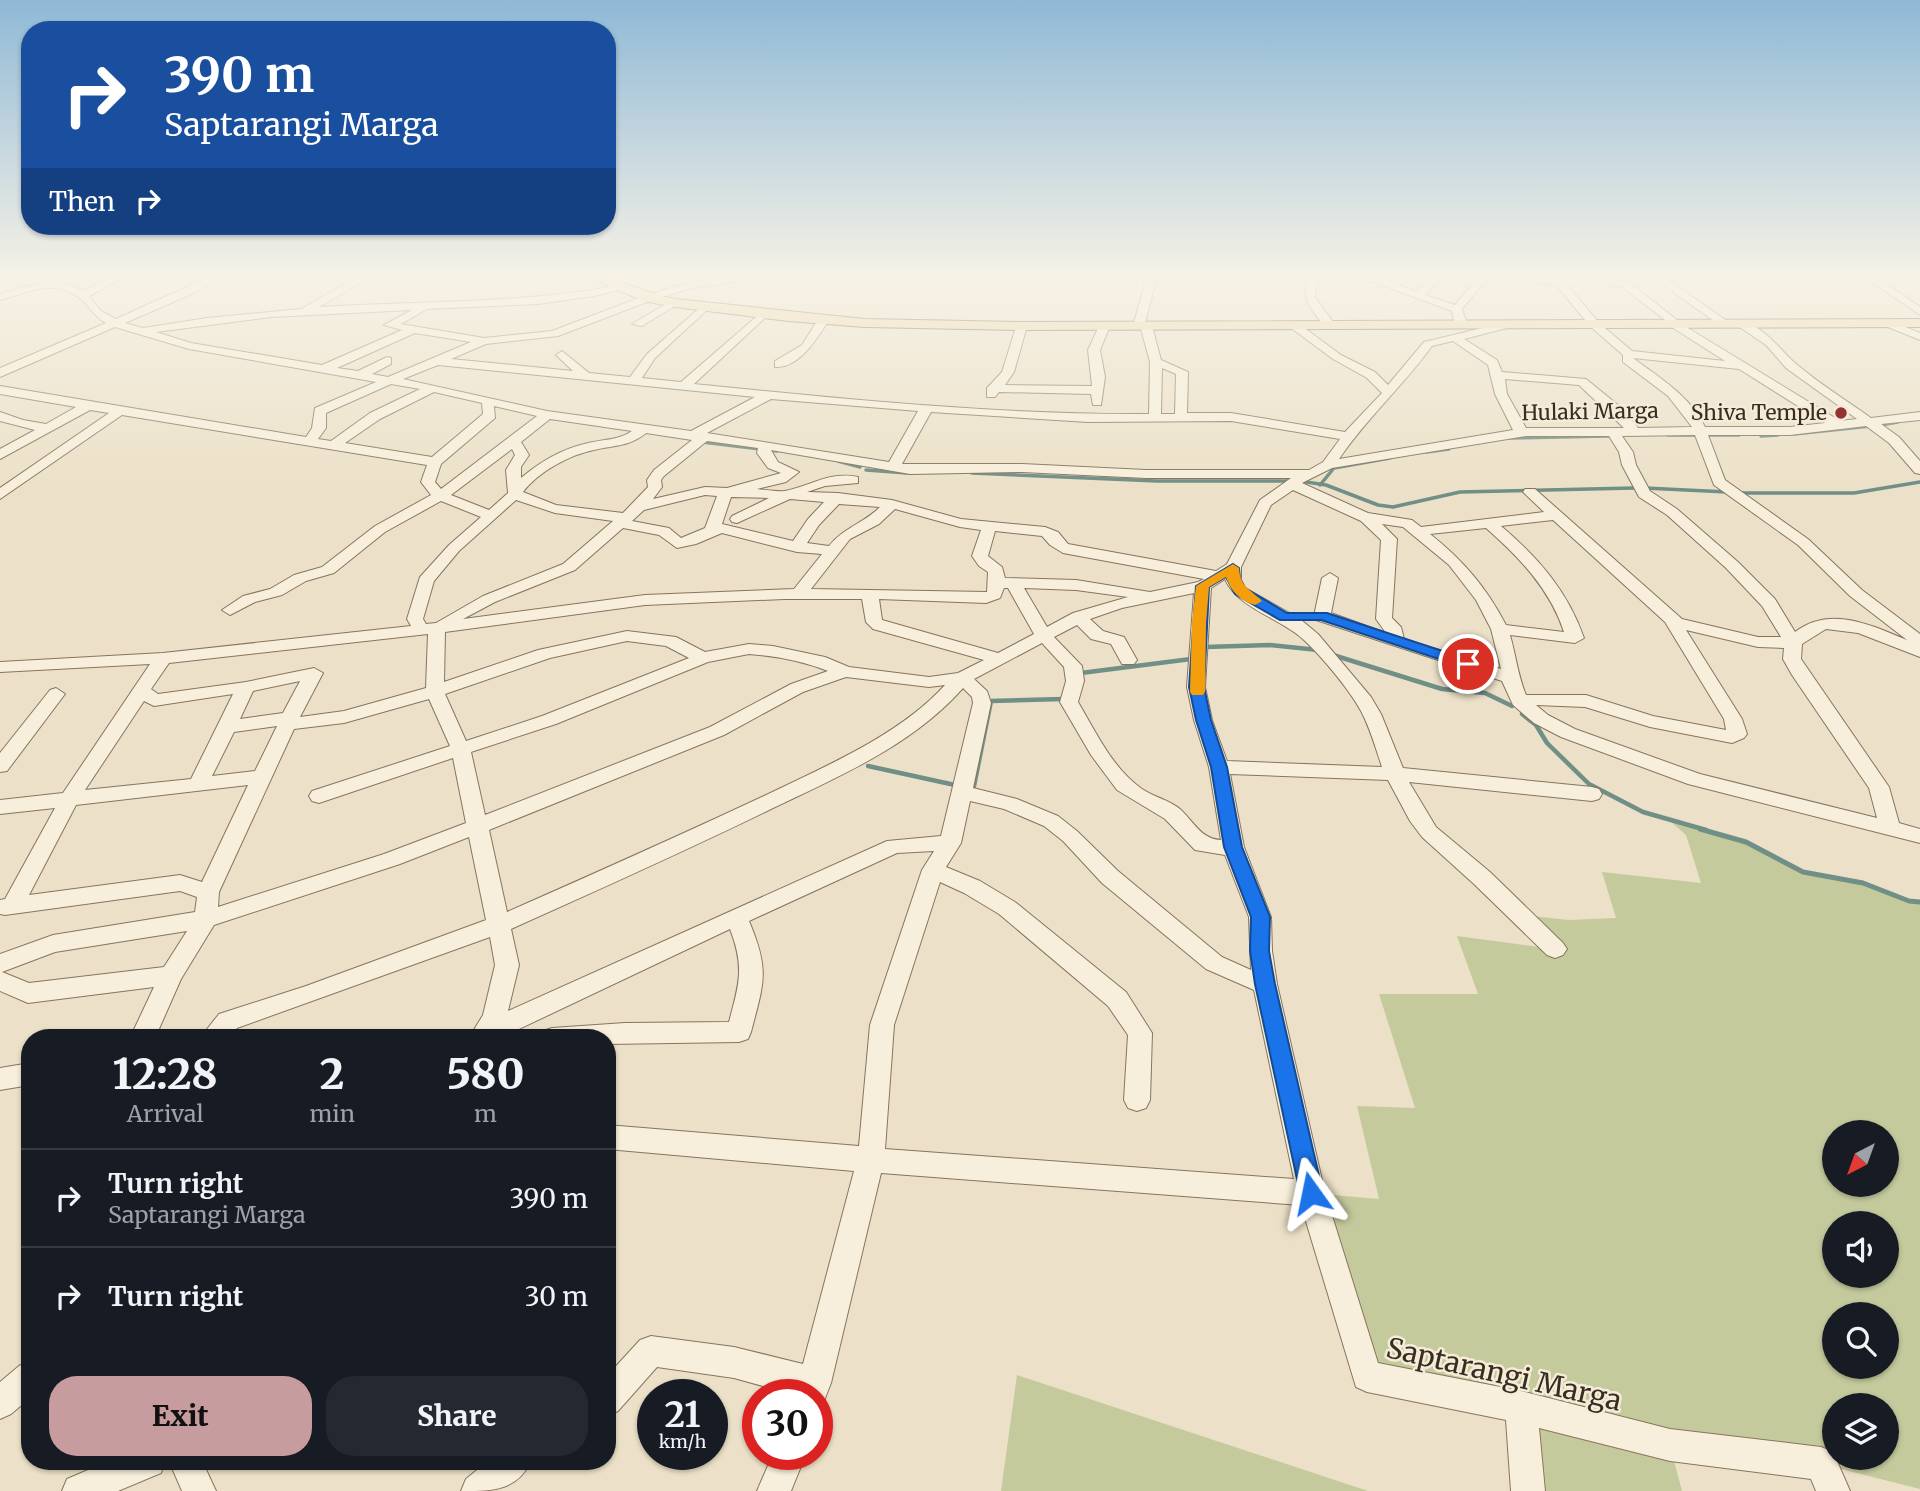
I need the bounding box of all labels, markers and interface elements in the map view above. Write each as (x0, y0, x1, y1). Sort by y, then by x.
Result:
text: 390 m (164, 44, 314, 105)
icon: right (49, 49, 140, 140)
text: Saptarangi Marga (164, 105, 439, 145)
icon: right (129, 182, 167, 220)
text: Then (49, 185, 115, 218)
street label: Hulaki Marga (1521, 397, 1659, 426)
place label: Shiva Temple (1691, 399, 1827, 426)
marker: Shiva Temple (1833, 405, 1849, 421)
pin (1438, 634, 1498, 694)
icon: arrive (1449, 645, 1487, 683)
text: 12:28 (113, 1048, 218, 1100)
text: 2 (320, 1048, 344, 1100)
text: 580 (446, 1048, 524, 1100)
text: Arrival (127, 1099, 204, 1128)
text: min (309, 1099, 355, 1128)
text: m (474, 1099, 497, 1128)
north arrow (1822, 1120, 1899, 1197)
map controls (1822, 1120, 1899, 1470)
position arrow (1274, 1156, 1348, 1230)
text: Turn right (108, 1167, 243, 1200)
icon: right (49, 1179, 87, 1217)
text: 390 m (509, 1182, 588, 1215)
text: Saptarangi Marga (108, 1200, 305, 1229)
button: sound (1822, 1211, 1899, 1288)
icon: right (49, 1277, 87, 1315)
text: Turn right (108, 1280, 243, 1313)
text: 30 m (525, 1280, 588, 1313)
button: search (1822, 1302, 1899, 1379)
street label: Saptarangi Marga (1383, 1329, 1625, 1419)
button: Exit (49, 1376, 312, 1456)
button: Share (326, 1376, 588, 1456)
speed limit sign: 30 (742, 1379, 833, 1470)
text: 21 (665, 1393, 700, 1437)
button: layers (1822, 1393, 1899, 1470)
text: km/h (659, 1430, 706, 1453)

